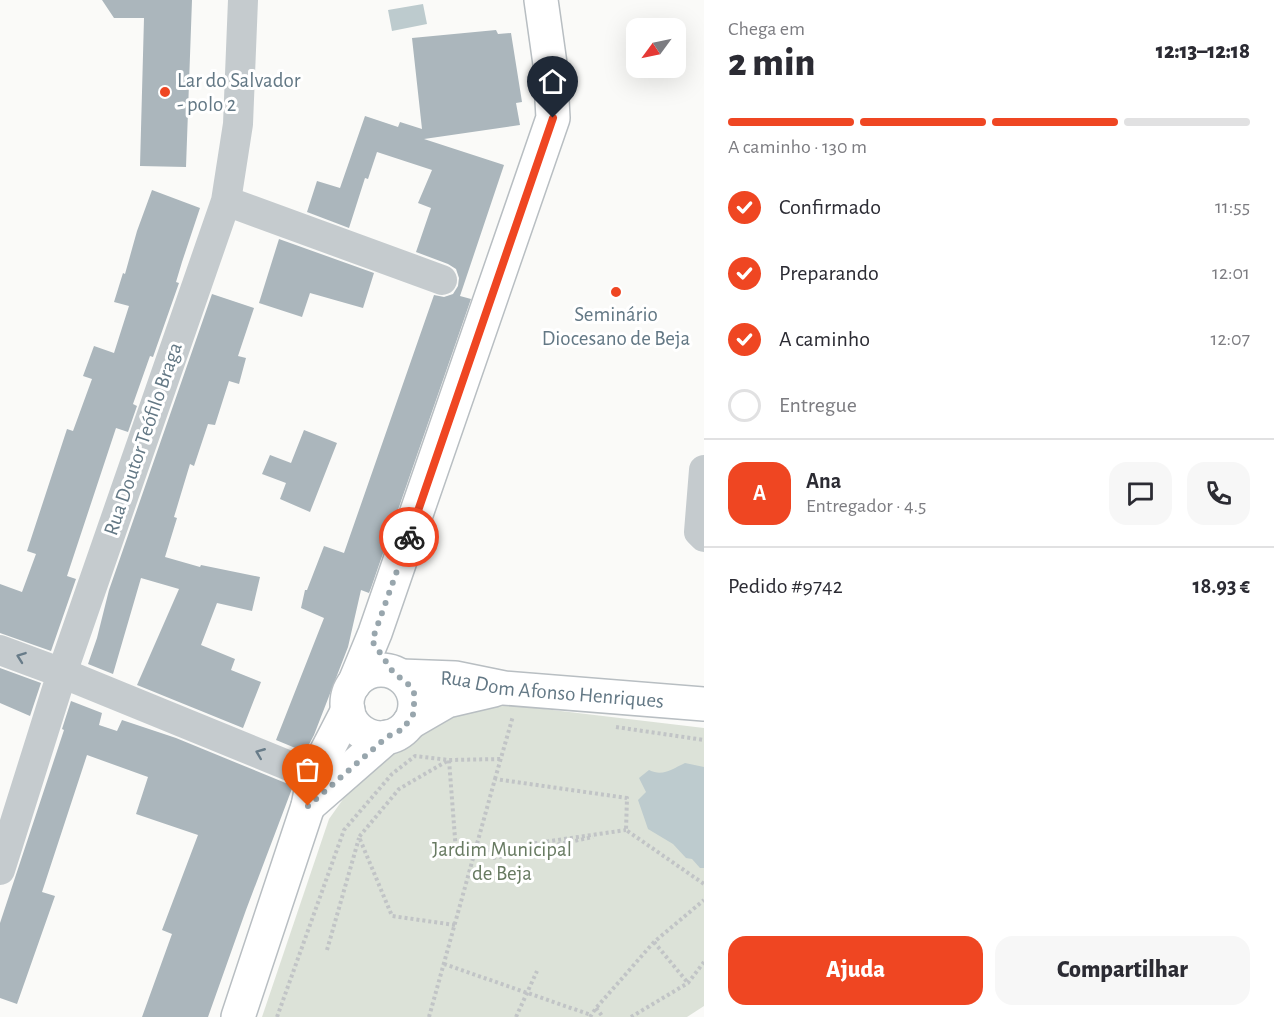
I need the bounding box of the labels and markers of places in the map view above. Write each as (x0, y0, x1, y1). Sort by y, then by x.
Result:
pin (527, 56, 578, 118)
place label: Lar do Salvador - polo 2 (177, 70, 301, 115)
marker: Lar do Salvador - polo 2 (158, 85, 172, 99)
marker: Seminário Diocesano de Beja (609, 285, 623, 299)
place label: Seminário Diocesano de Beja (542, 304, 691, 349)
pin (282, 744, 333, 806)

